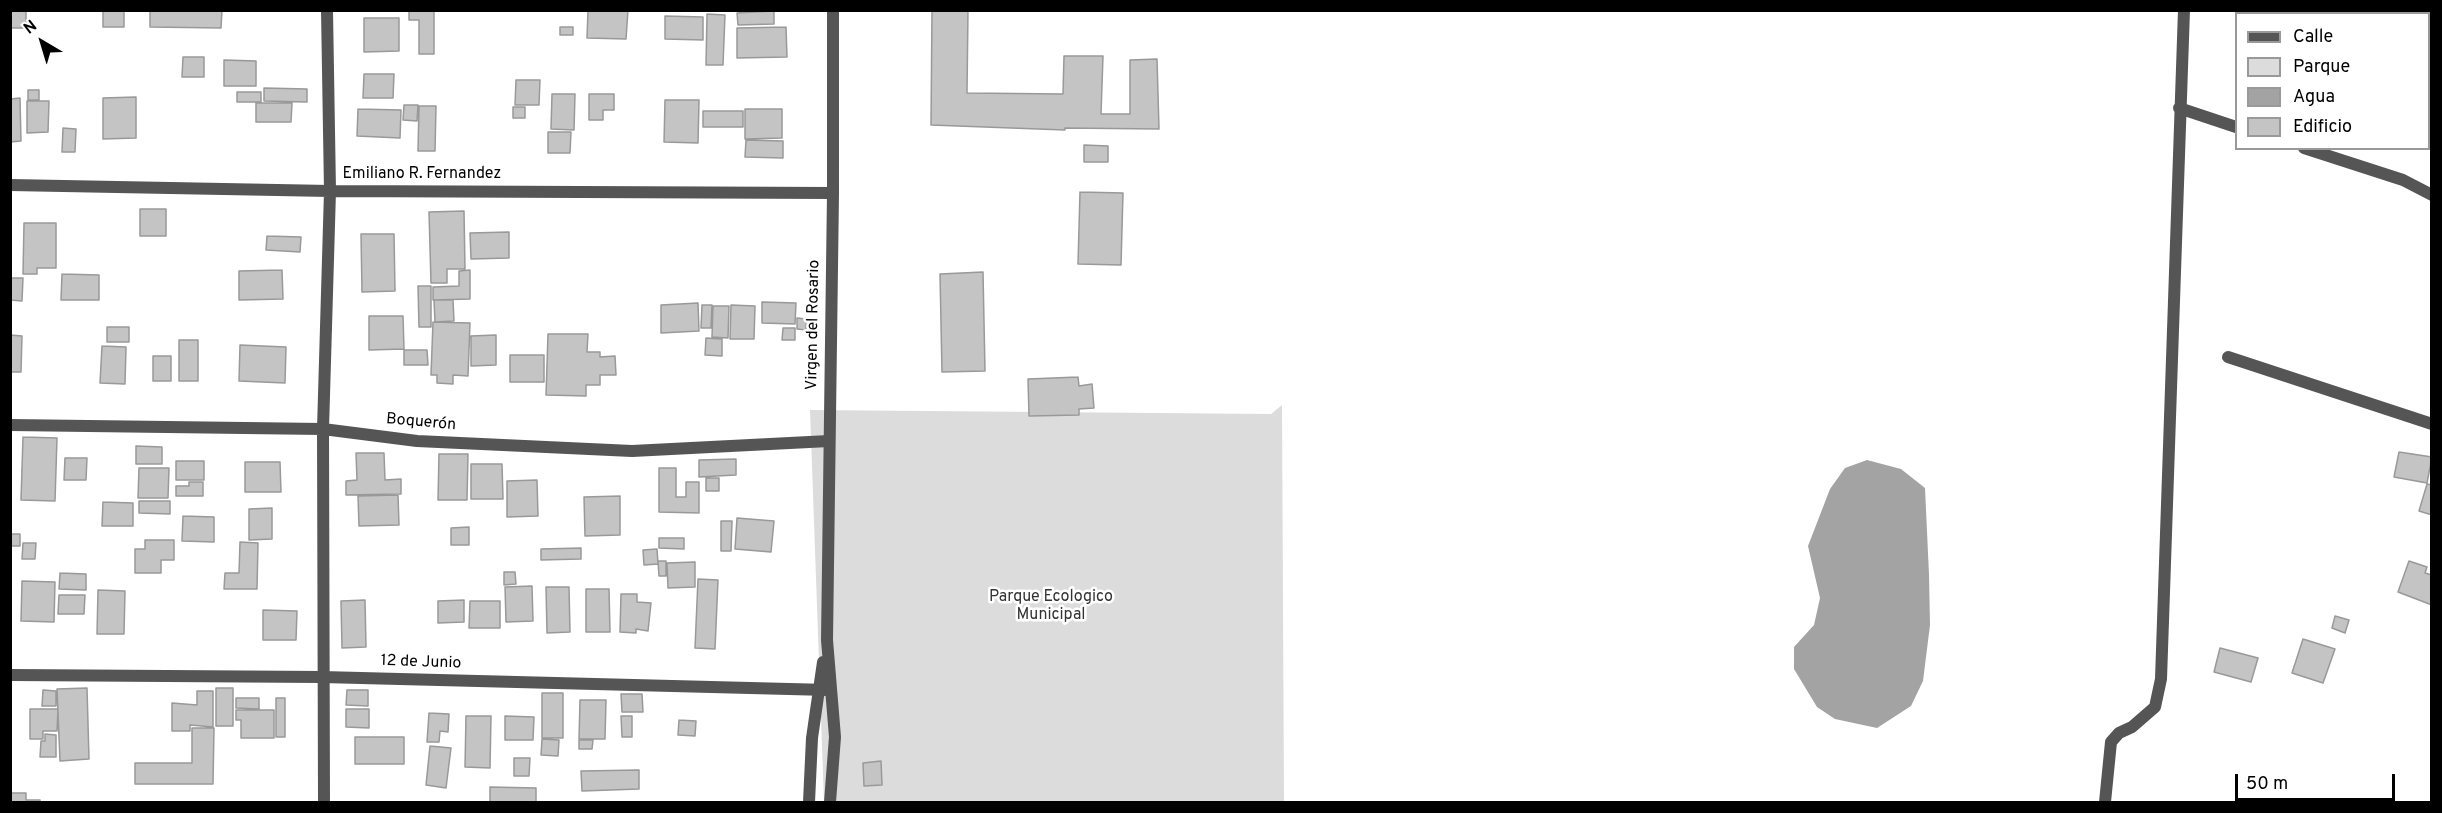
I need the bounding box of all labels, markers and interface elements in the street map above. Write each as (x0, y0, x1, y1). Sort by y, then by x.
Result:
north arrow (12, 12, 72, 72)
legend (2235, 12, 2430, 150)
text: N (20, 16, 42, 39)
text: Calle (2293, 26, 2333, 49)
text: Parque (2293, 56, 2350, 79)
text: Agua (2293, 86, 2335, 109)
text: Edificio (2293, 116, 2352, 139)
street label: Emiliano R. Fernandez (343, 165, 501, 185)
street label: Virgen del Rosario (803, 260, 825, 390)
street label: Boquerón (385, 410, 457, 436)
park label: Parque Ecologico Municipal (989, 588, 1113, 626)
street label: 12 de Junio (380, 652, 462, 674)
scale bar (2238, 762, 2398, 800)
text: 50 m (2246, 773, 2288, 796)

